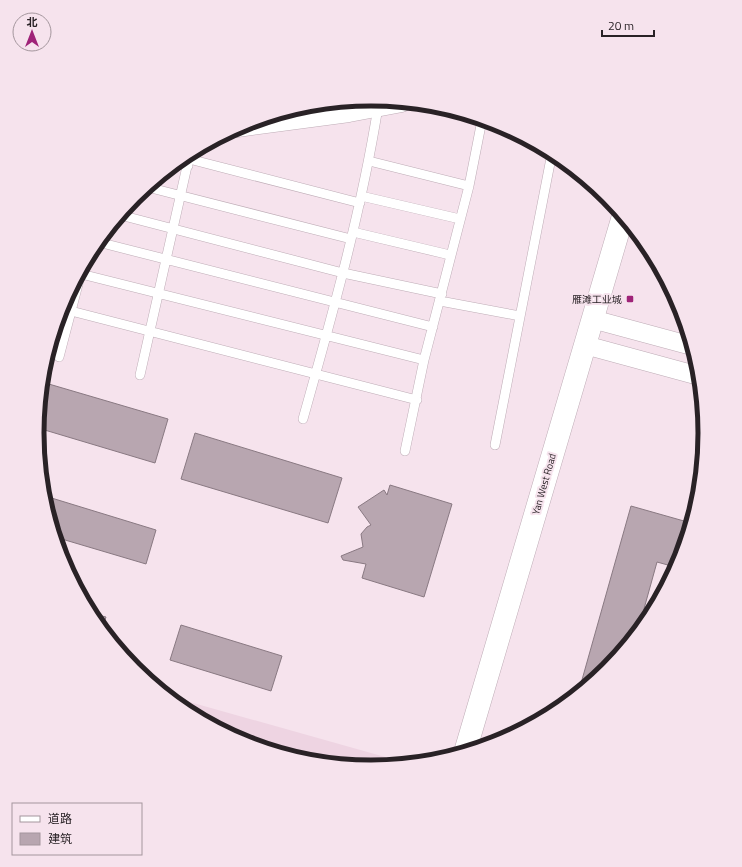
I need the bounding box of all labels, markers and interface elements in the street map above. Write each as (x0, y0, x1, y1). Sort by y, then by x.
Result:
north arrow (12, 12, 52, 52)
scale bar (602, 12, 654, 38)
text: 北 (27, 14, 38, 30)
text: 20 m (608, 16, 634, 35)
place label: 雁滩工业城 (572, 292, 622, 307)
marker: 雁滩工业城 (625, 294, 635, 304)
street label: Yan West Road (528, 452, 560, 516)
legend (12, 803, 142, 855)
text: 道路 (48, 809, 72, 828)
text: 建筑 (48, 829, 72, 848)

